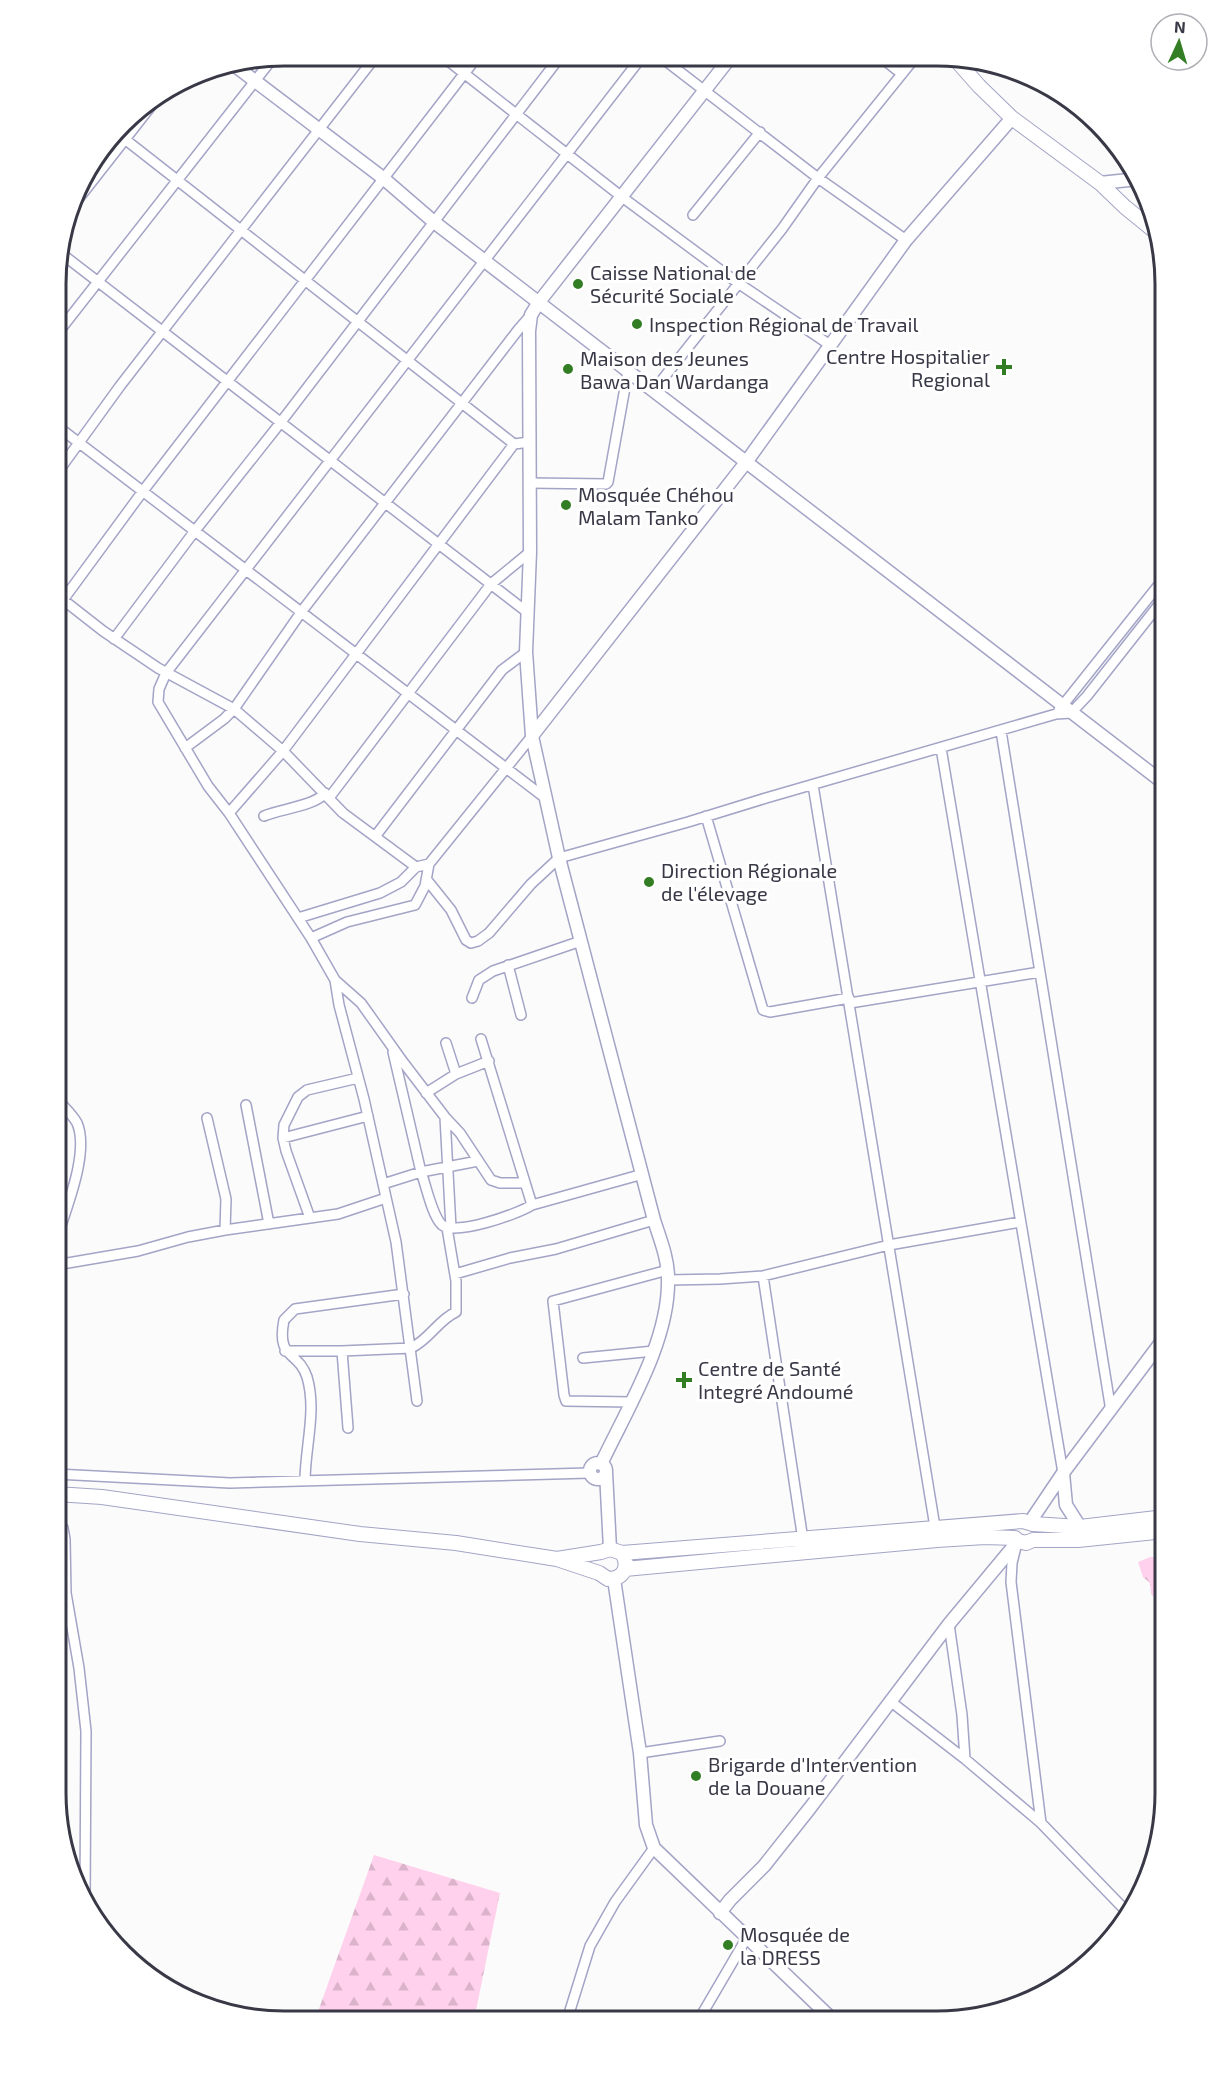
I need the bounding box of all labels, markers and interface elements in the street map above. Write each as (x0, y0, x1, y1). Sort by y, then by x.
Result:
north arrow (1149, 12, 1209, 72)
text: N (1174, 17, 1187, 36)
place label: Caisse National de Sécurité Sociale (590, 260, 757, 307)
marker: Caisse National de Sécurité Sociale (571, 277, 585, 291)
place label: Inspection Régional de Travail (649, 312, 919, 336)
marker: Inspection Régional de Travail (630, 317, 644, 331)
place label: Centre Hospitalier Regional (826, 344, 990, 391)
place label: Maison des Jeunes Bawa Dan Wardanga (580, 346, 769, 393)
marker: Centre Hospitalier Regional (995, 358, 1013, 376)
marker: Maison des Jeunes Bawa Dan Wardanga (561, 362, 575, 376)
place label: Mosquée Chéhou Malam Tanko (578, 482, 734, 529)
marker: Mosquée Chéhou Malam Tanko (559, 498, 573, 512)
place label: Direction Régionale de l'élevage (661, 858, 837, 905)
marker: Direction Régionale de l'élevage (642, 875, 656, 889)
place label: Centre de Santé Integré Andoumé (698, 1356, 853, 1403)
marker: Centre de Santé Integré Andoumé (675, 1371, 693, 1389)
place label: Brigarde d'Intervention de la Douane (708, 1752, 917, 1799)
marker: Brigarde d'Intervention de la Douane (689, 1769, 703, 1783)
place label: Mosquée de la DRESS (740, 1922, 850, 1969)
marker: Mosquée de la DRESS (721, 1938, 735, 1952)

